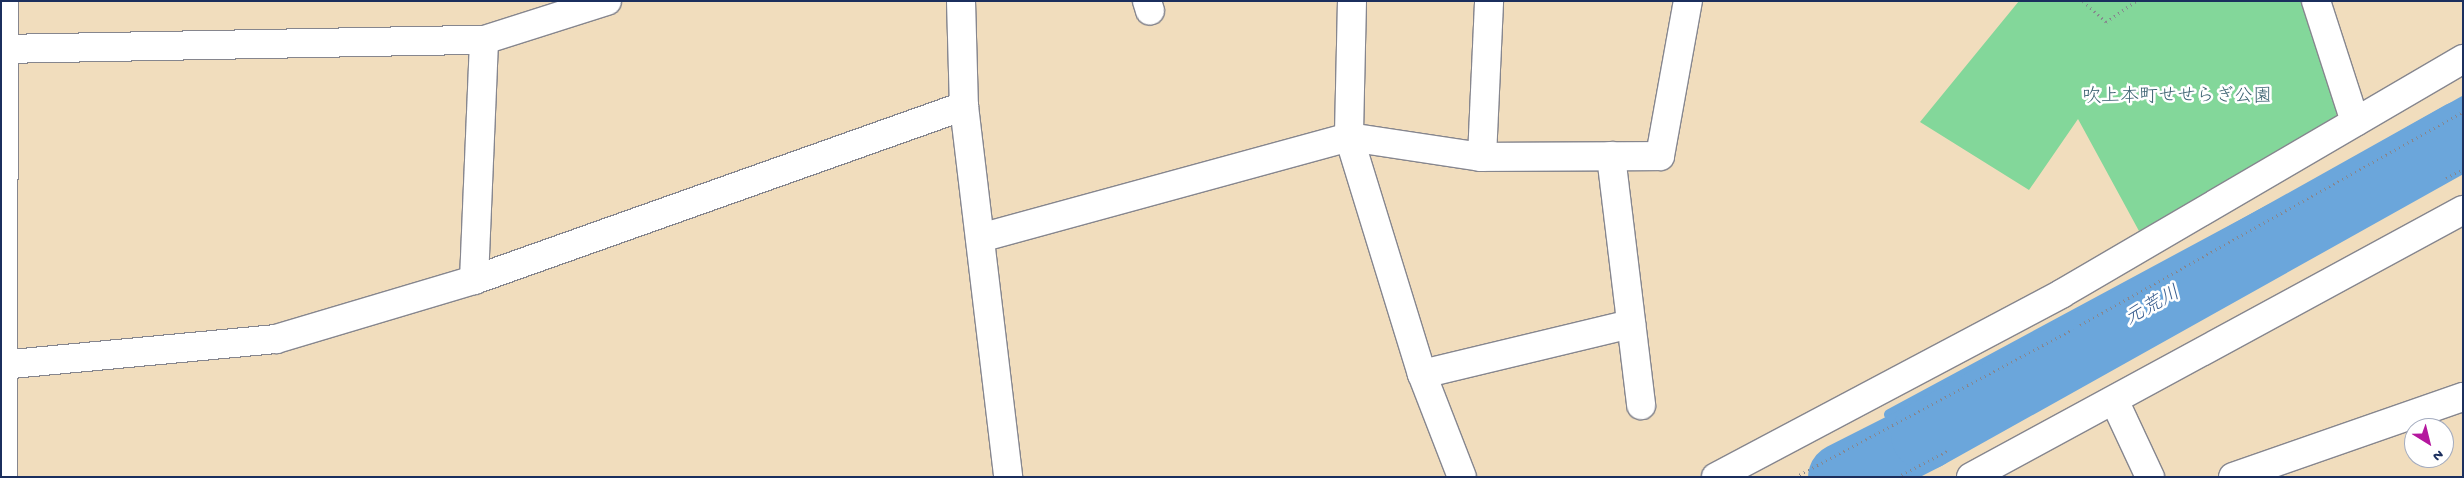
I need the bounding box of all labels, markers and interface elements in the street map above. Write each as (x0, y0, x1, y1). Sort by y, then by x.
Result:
park label: 吹上本町せせらぎ公園 (2082, 87, 2272, 109)
water label: 元荒川 (2121, 282, 2185, 332)
north arrow (2404, 418, 2454, 468)
text: N (2429, 445, 2446, 464)

